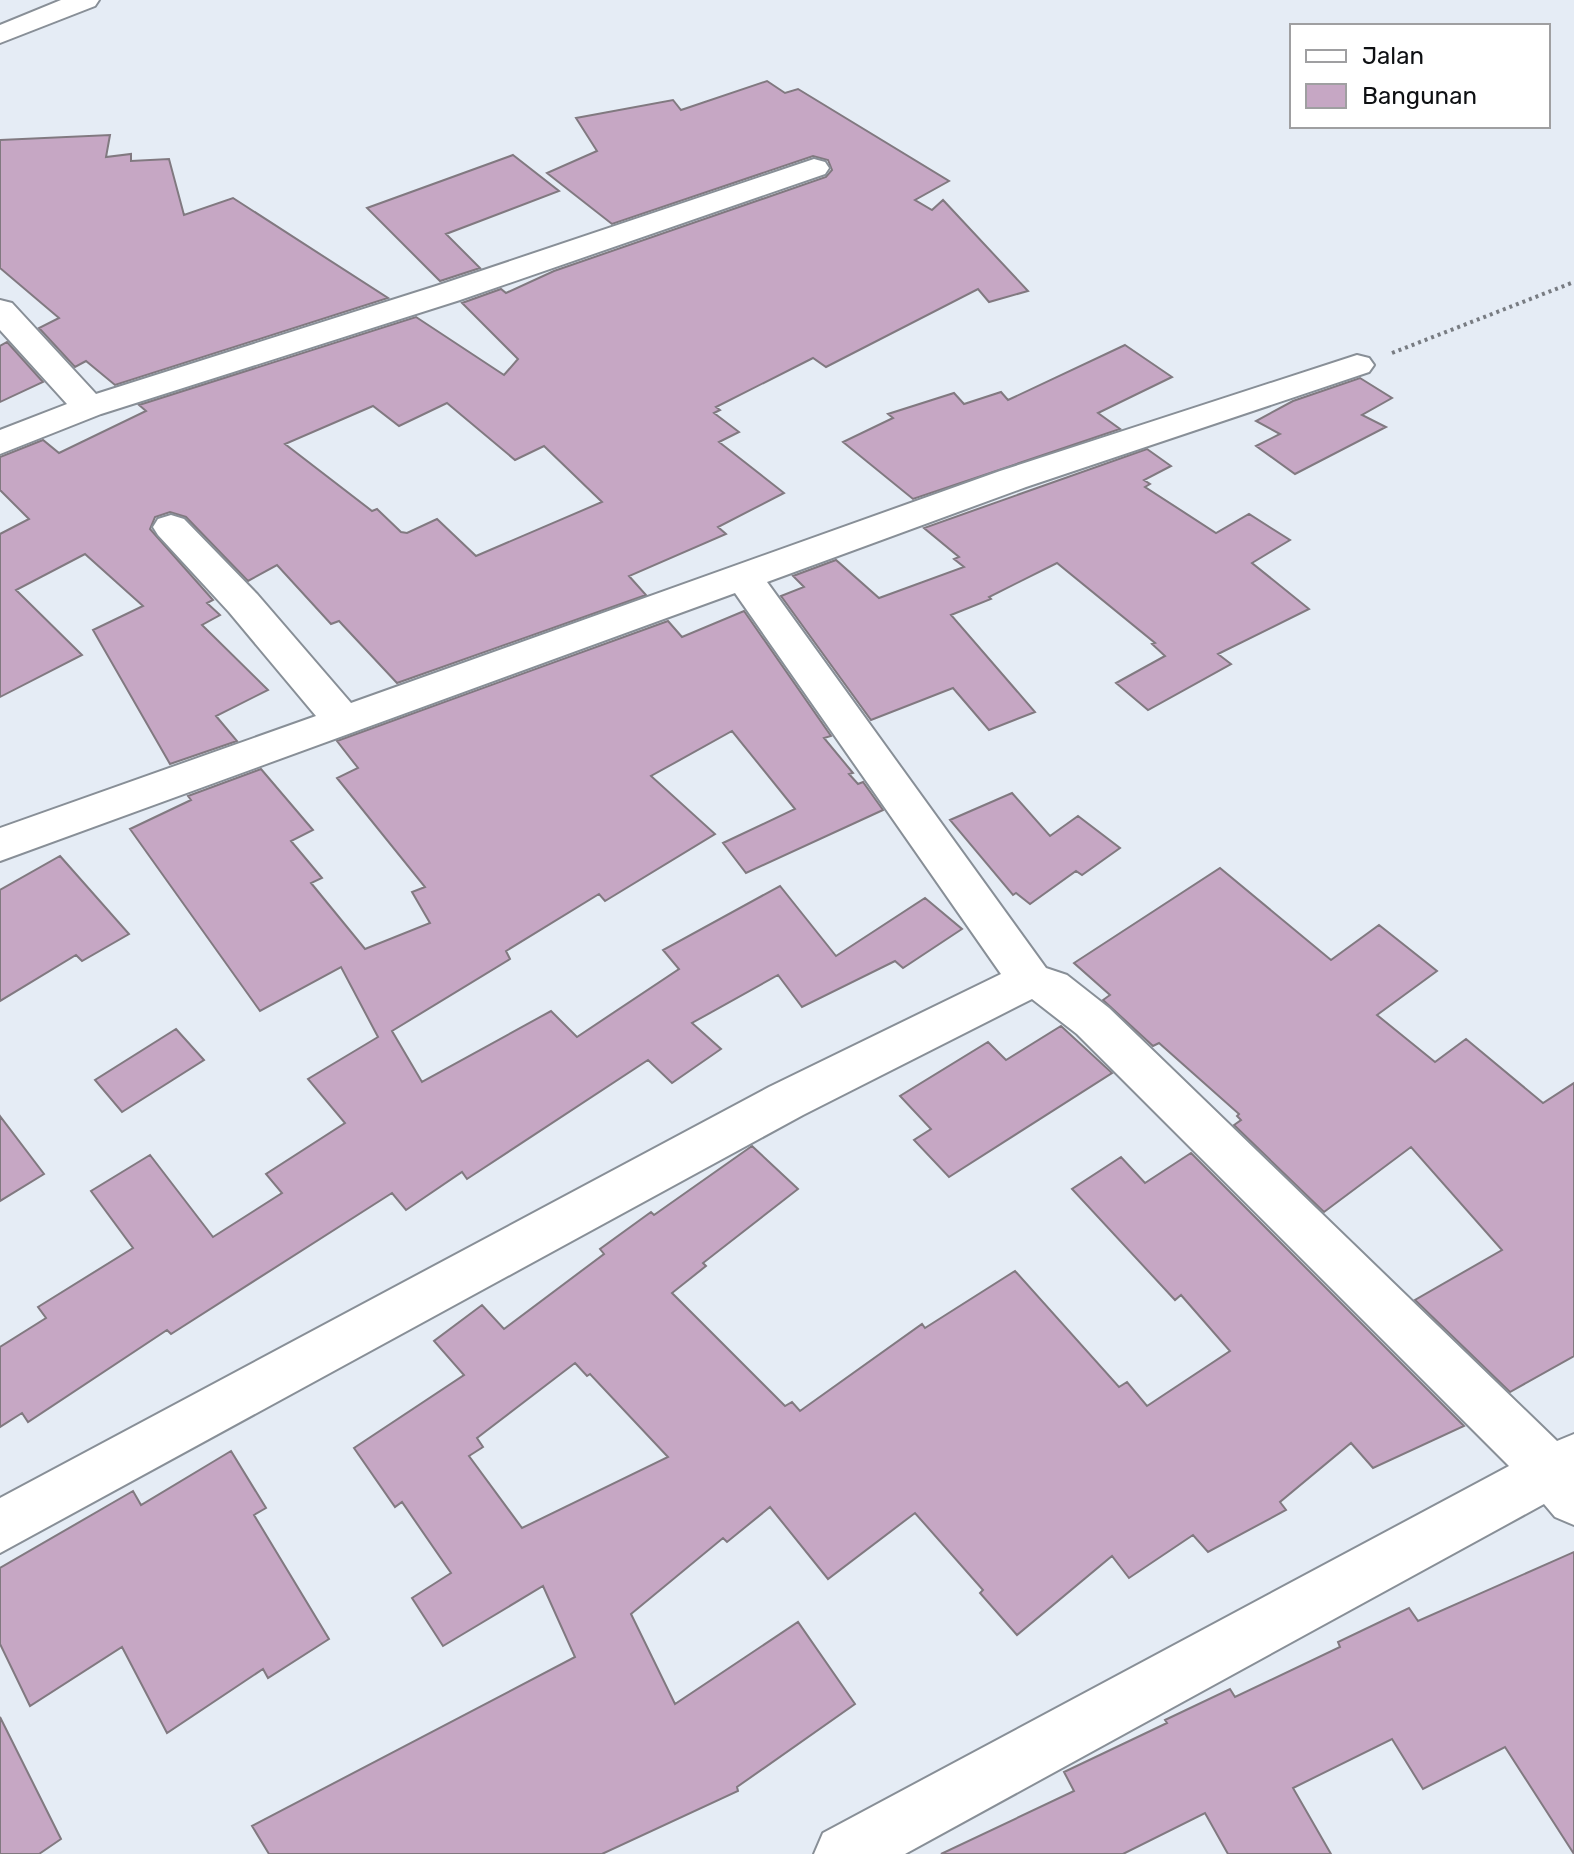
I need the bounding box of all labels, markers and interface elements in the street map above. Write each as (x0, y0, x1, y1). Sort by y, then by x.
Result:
legend (1290, 24, 1550, 128)
text: Jalan (1362, 42, 1424, 70)
text: Bangunan (1362, 82, 1477, 110)

